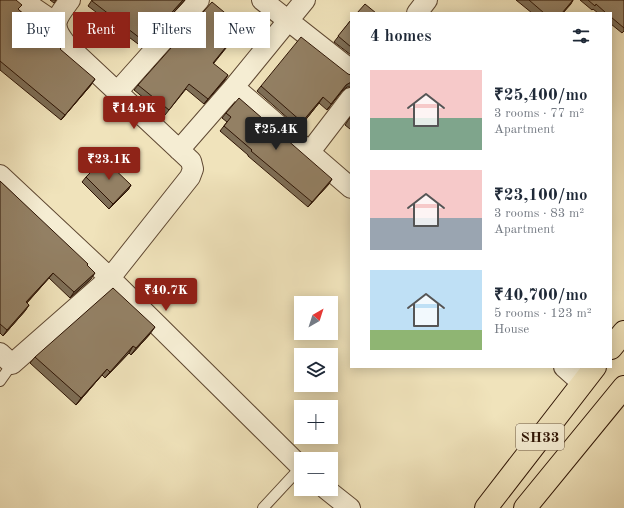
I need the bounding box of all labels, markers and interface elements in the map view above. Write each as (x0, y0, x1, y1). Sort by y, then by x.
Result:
chip: Buy (12, 12, 65, 48)
chip: Rent (73, 12, 130, 48)
chip: Filters (138, 12, 206, 48)
chip: New (214, 12, 270, 48)
icon: filters (570, 25, 592, 47)
text: 4 homes (370, 28, 432, 45)
icon: home (402, 86, 450, 134)
text: ₹25,400/mo (494, 87, 588, 104)
pin: ₹14.9K (101, 96, 167, 130)
text: ₹14.9K (112, 102, 156, 115)
text: 3 rooms · 77 m² (494, 107, 584, 120)
pin: ₹25.4K (243, 117, 309, 151)
text: ₹25.4K (254, 123, 298, 136)
text: Apartment (494, 123, 555, 136)
pin: ₹23.1K (76, 147, 142, 181)
text: ₹23.1K (87, 153, 131, 166)
icon: home (402, 186, 450, 234)
text: ₹23,100/mo (494, 187, 588, 204)
text: 3 rooms · 83 m² (494, 207, 584, 220)
text: Apartment (494, 223, 555, 236)
pin: ₹40.7K (133, 278, 199, 312)
text: ₹40.7K (144, 284, 188, 297)
icon: home (402, 286, 450, 334)
text: ₹40,700/mo (494, 287, 588, 304)
north arrow (294, 296, 338, 340)
map controls (294, 296, 338, 496)
text: 5 rooms · 123 m² (494, 307, 592, 320)
text: House (494, 323, 529, 336)
button: layers (294, 348, 338, 392)
button: + (294, 400, 338, 444)
road number: SH33 (516, 424, 564, 450)
button: − (294, 452, 338, 496)

